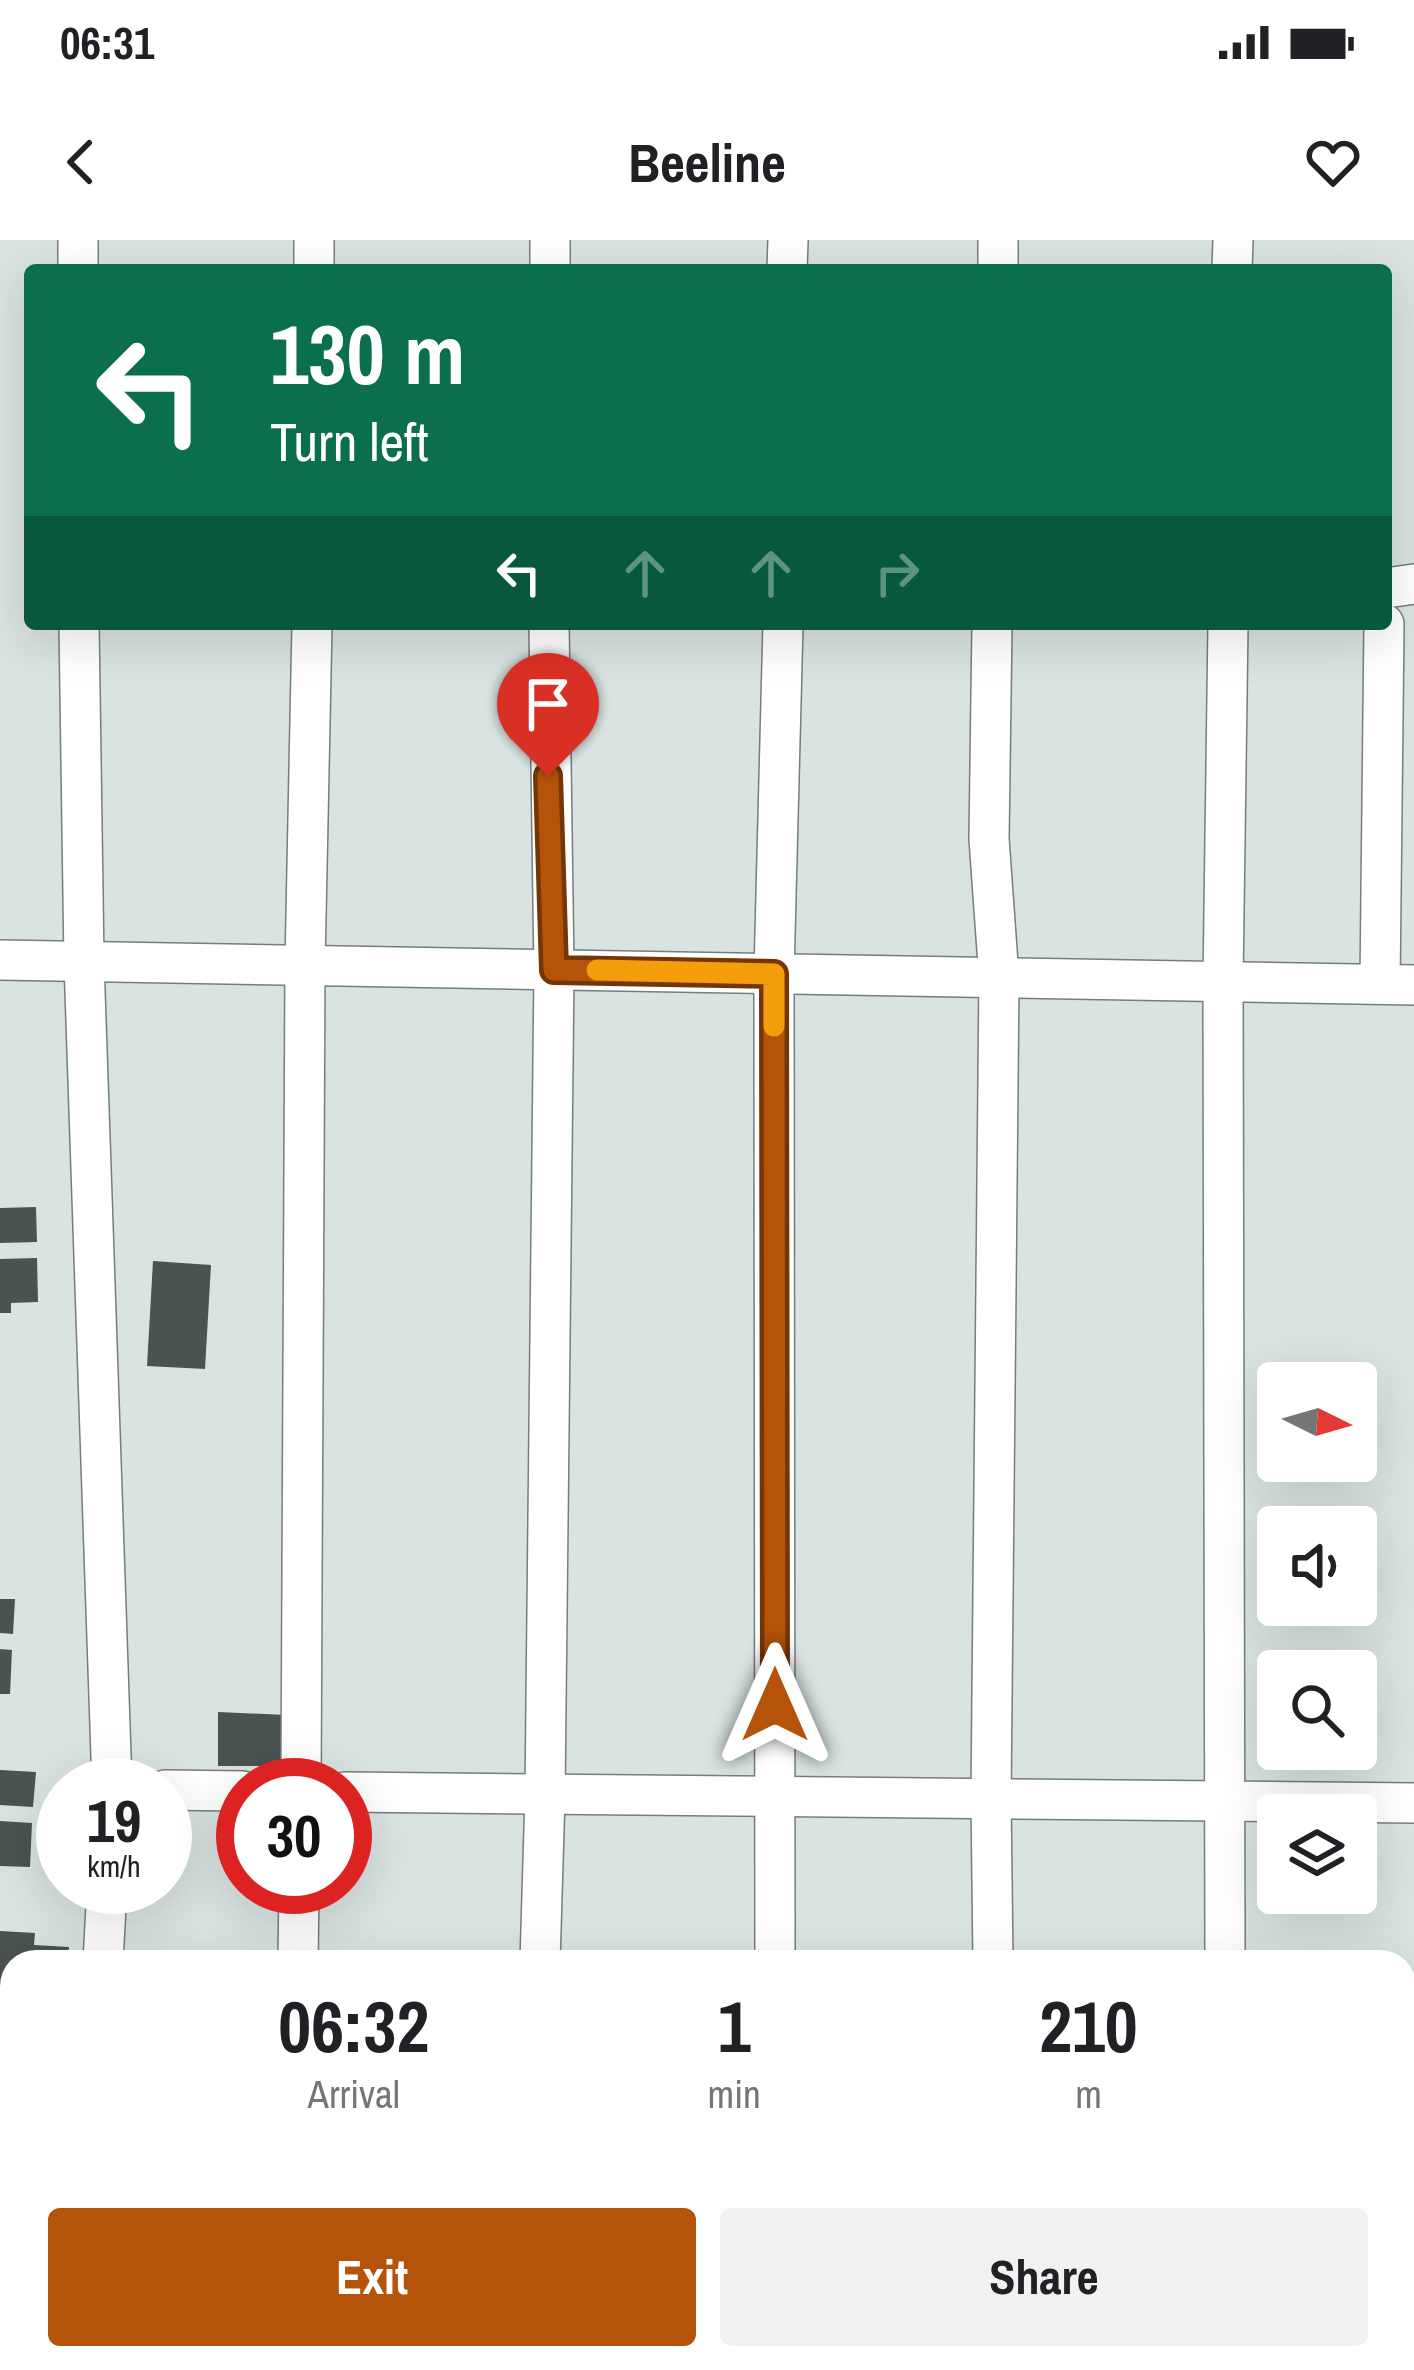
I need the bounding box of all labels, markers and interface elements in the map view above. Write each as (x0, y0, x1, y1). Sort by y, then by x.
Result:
text: 06:31 (60, 12, 154, 73)
text: Beeline (628, 126, 786, 199)
icon: back (48, 129, 114, 195)
icon: heart (1300, 129, 1366, 195)
text: 130 m (270, 297, 465, 410)
icon: left (72, 312, 228, 468)
text: Turn left (270, 405, 429, 478)
icon: left (486, 540, 552, 606)
icon: ahead (612, 540, 678, 606)
icon: ahead (738, 540, 804, 606)
icon: right (864, 540, 930, 606)
pin (497, 653, 599, 776)
icon: arrive (515, 671, 581, 737)
north arrow (1257, 1362, 1377, 1482)
map controls (1257, 1362, 1377, 1914)
button: sound (1257, 1506, 1377, 1626)
position arrow (712, 1642, 838, 1768)
button: search (1257, 1650, 1377, 1770)
speed limit sign: 30 (216, 1758, 372, 1914)
text: 19 (87, 1780, 141, 1861)
button: layers (1257, 1794, 1377, 1914)
text: km/h (87, 1846, 141, 1886)
text: 06:32 (278, 1977, 429, 2074)
text: 1 (718, 1977, 751, 2074)
text: 210 (1039, 1977, 1138, 2074)
text: Arrival (308, 2068, 400, 2120)
text: min (708, 2068, 761, 2120)
text: m (1075, 2068, 1102, 2120)
button: Exit (48, 2208, 696, 2346)
button: Share (720, 2208, 1368, 2346)

